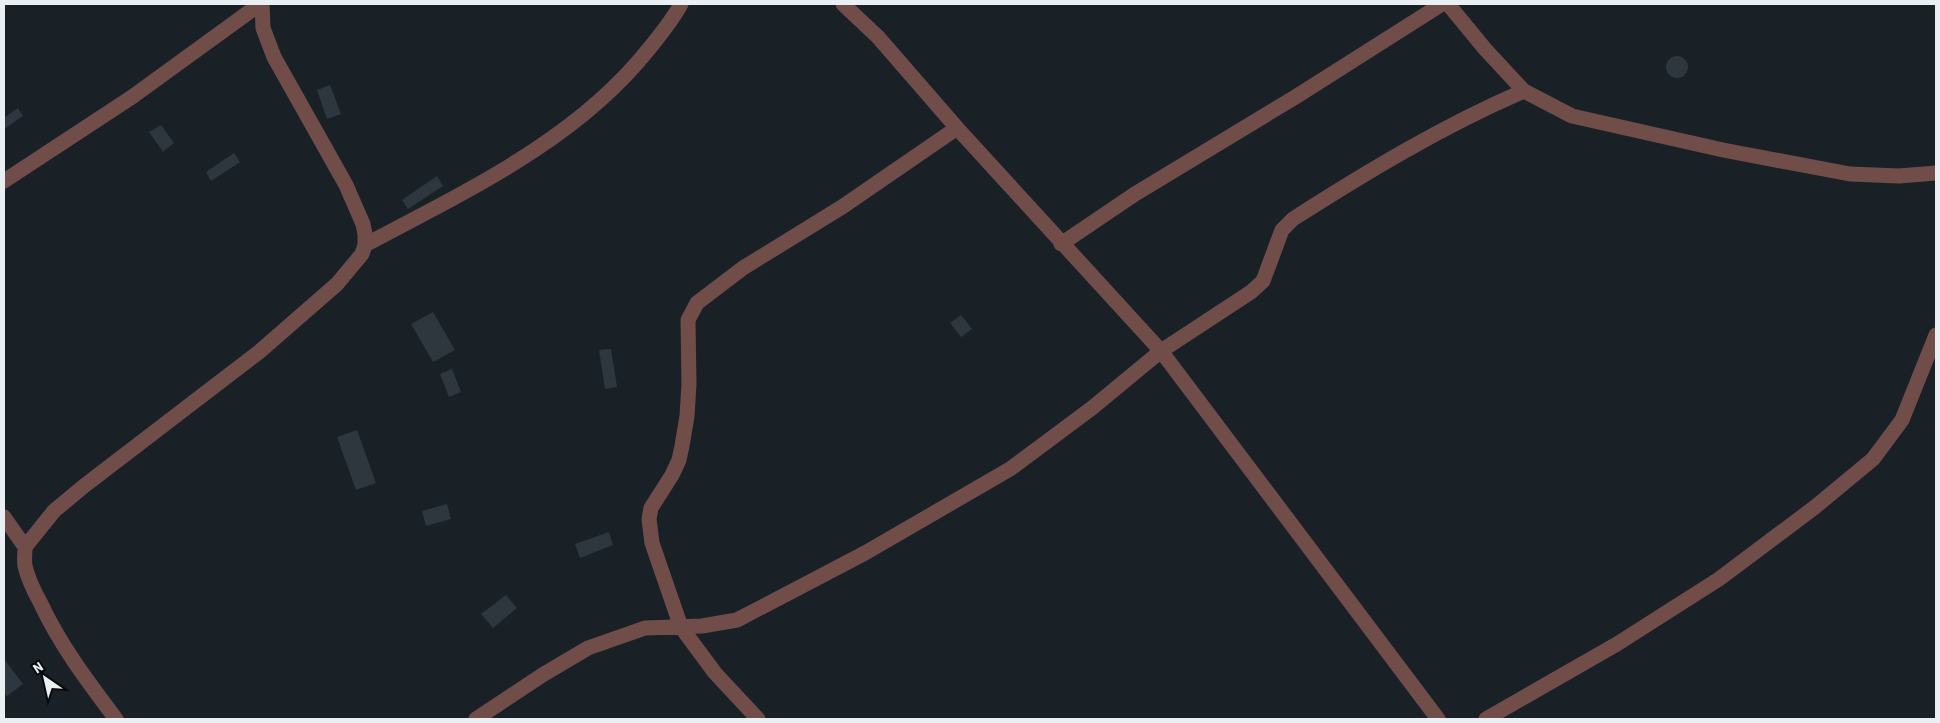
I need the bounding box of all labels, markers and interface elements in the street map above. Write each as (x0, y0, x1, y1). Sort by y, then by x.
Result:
north arrow (20, 653, 70, 703)
text: N (29, 657, 48, 679)

